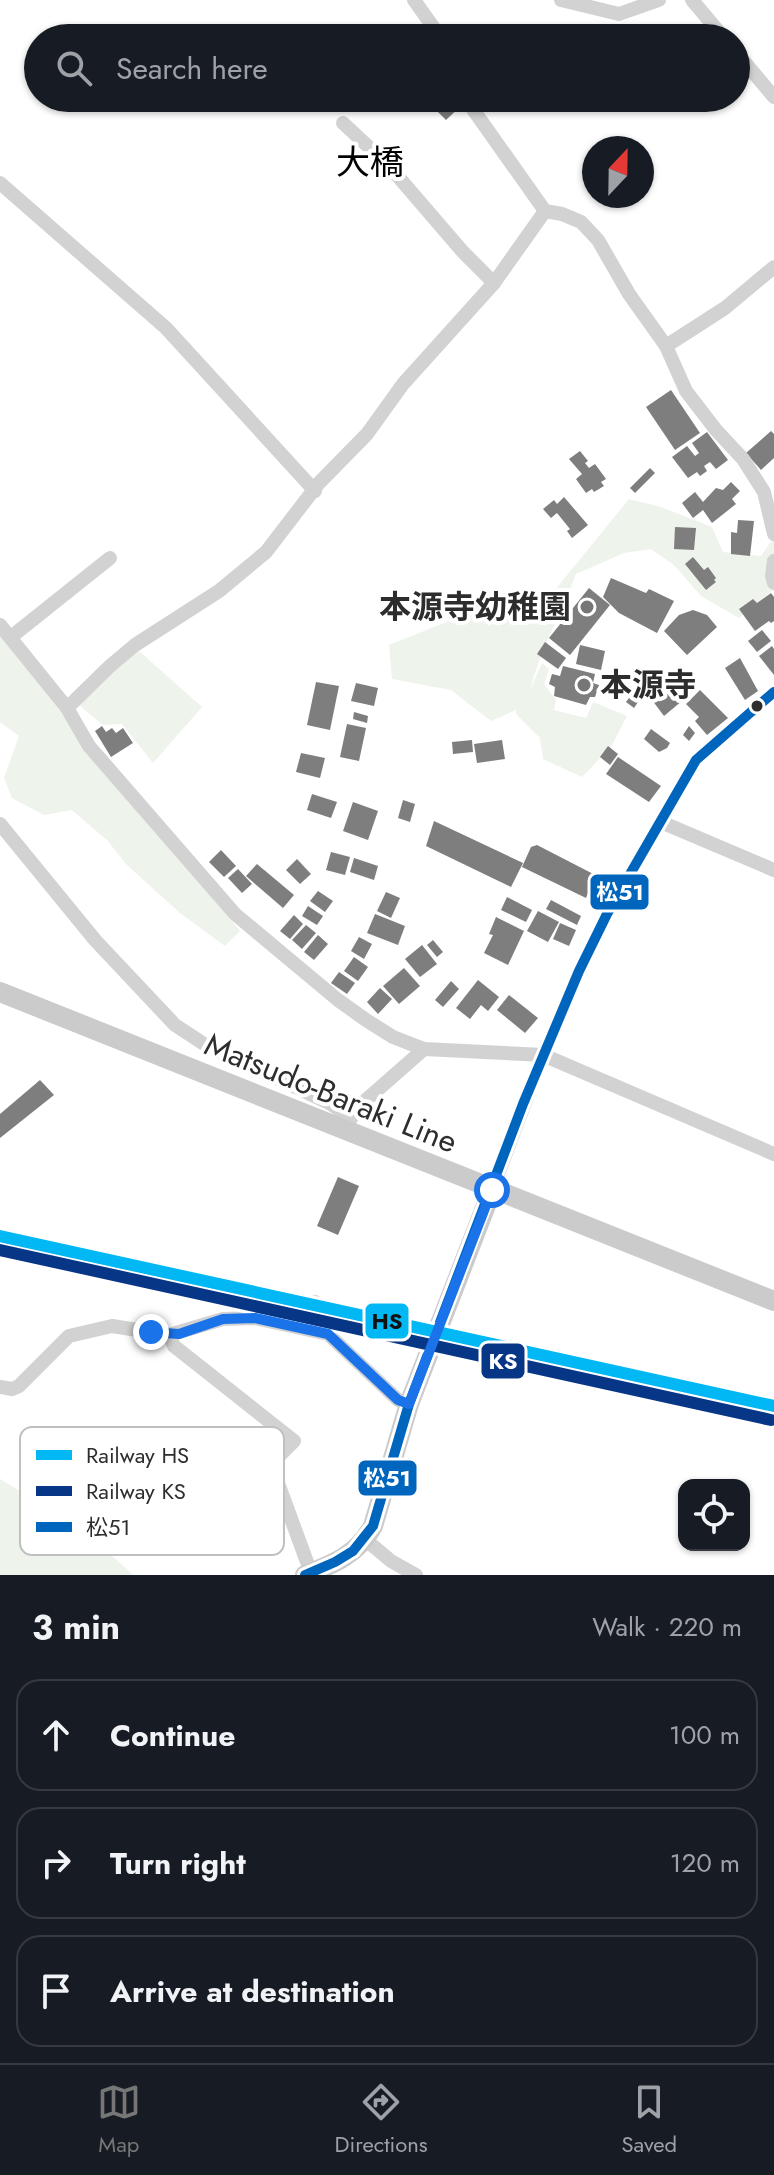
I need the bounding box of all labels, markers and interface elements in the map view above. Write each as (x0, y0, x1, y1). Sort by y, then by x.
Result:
search box (24, 24, 750, 112)
icon: search (52, 46, 96, 90)
text: Search here (116, 47, 268, 90)
north arrow (582, 136, 654, 208)
district label: 大橋 (336, 138, 404, 187)
place label: 本源寺幼稚園 (379, 584, 571, 630)
marker: 本源寺幼稚園 (578, 598, 596, 616)
place label: 本源寺 (600, 662, 696, 708)
marker: 本源寺 (575, 676, 593, 694)
unlabelled marker (749, 698, 765, 714)
line badge: 松51 (589, 873, 650, 911)
text: 松51 (596, 876, 644, 908)
street label: Matsudo-Baraki Line (198, 1021, 464, 1165)
route start (474, 1172, 510, 1208)
line badge: HS (364, 1302, 410, 1340)
text: HS (371, 1305, 403, 1337)
route end (133, 1314, 169, 1350)
line badge: KS (480, 1342, 526, 1380)
text: KS (488, 1345, 518, 1377)
legend (20, 1427, 284, 1555)
text: Railway HS (86, 1439, 189, 1471)
line badge: 松51 (357, 1459, 418, 1497)
text: 松51 (363, 1462, 411, 1494)
text: Railway KS (86, 1475, 186, 1507)
map controls (678, 1479, 750, 1551)
button: locate (678, 1479, 750, 1551)
text: 松51 (86, 1511, 130, 1543)
text: 3 min (32, 1603, 120, 1652)
text: Walk · 220 m (592, 1608, 742, 1646)
icon: ahead (34, 1713, 78, 1757)
text: Continue (110, 1714, 236, 1757)
text: 100 m (669, 1716, 740, 1754)
icon: right (34, 1841, 78, 1885)
text: Turn right (110, 1842, 246, 1885)
text: 120 m (670, 1844, 740, 1882)
icon: arrive (34, 1969, 78, 2013)
text: Arrive at destination (110, 1970, 395, 2013)
tab: Map (97, 2080, 141, 2160)
tab: Directions (335, 2080, 428, 2160)
tab: Saved (621, 2080, 677, 2160)

